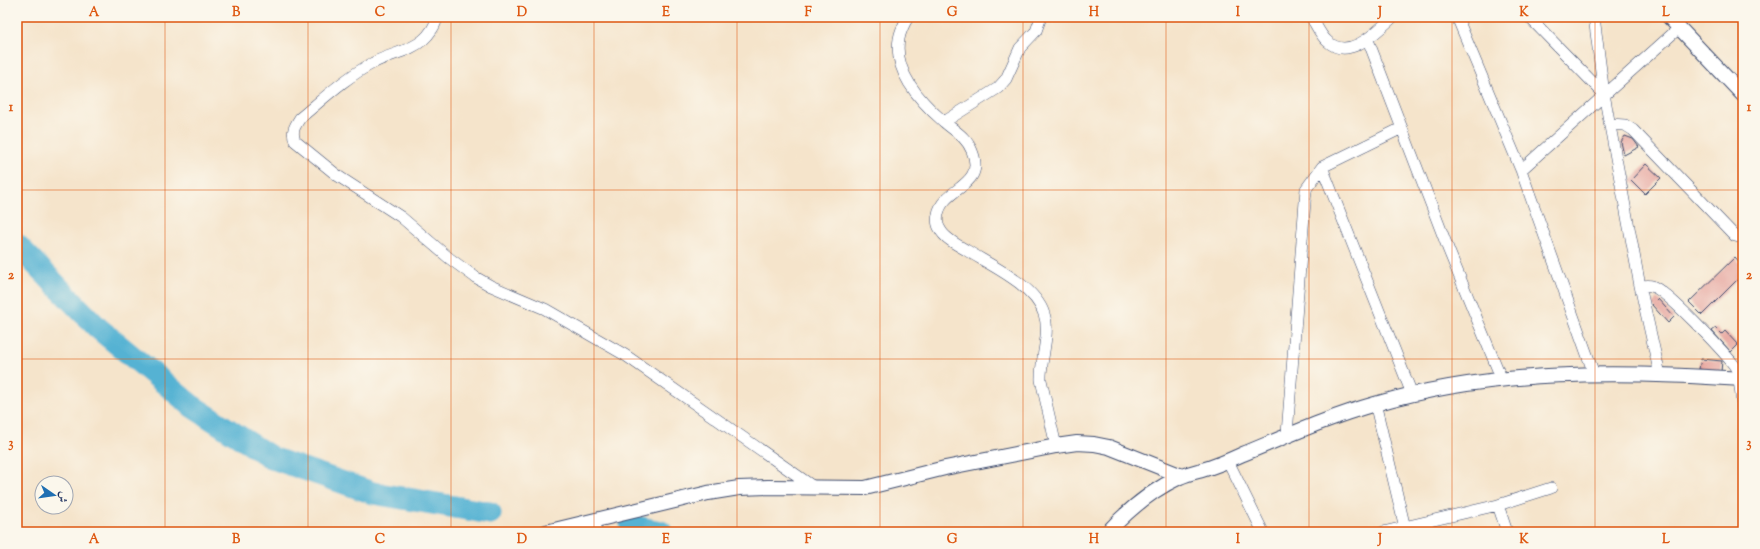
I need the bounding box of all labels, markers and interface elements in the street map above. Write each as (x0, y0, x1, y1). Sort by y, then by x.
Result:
text: A (89, 4, 100, 22)
text: B (232, 4, 241, 22)
text: C (375, 4, 385, 22)
text: D (517, 4, 527, 22)
text: E (662, 4, 670, 22)
text: F (804, 4, 812, 22)
text: G (947, 4, 958, 22)
text: H (1089, 4, 1100, 22)
text: I (1236, 4, 1241, 22)
text: J (1377, 4, 1382, 22)
text: K (1519, 4, 1529, 22)
text: L (1662, 4, 1670, 22)
text: 1 (9, 99, 14, 117)
text: 1 (1747, 99, 1752, 117)
text: 2 (8, 267, 15, 285)
text: 2 (1746, 267, 1753, 285)
text: 3 (8, 435, 14, 453)
text: 3 (1746, 435, 1752, 453)
north arrow (34, 475, 74, 515)
text: ش (54, 490, 72, 504)
text: A (89, 531, 100, 549)
text: B (232, 531, 241, 549)
text: C (375, 531, 385, 549)
text: D (517, 531, 527, 549)
text: E (662, 531, 670, 549)
text: F (804, 531, 812, 549)
text: G (947, 531, 958, 549)
text: H (1089, 531, 1100, 549)
text: I (1236, 531, 1241, 549)
text: J (1377, 531, 1382, 549)
text: K (1519, 531, 1529, 549)
text: L (1662, 531, 1670, 549)

